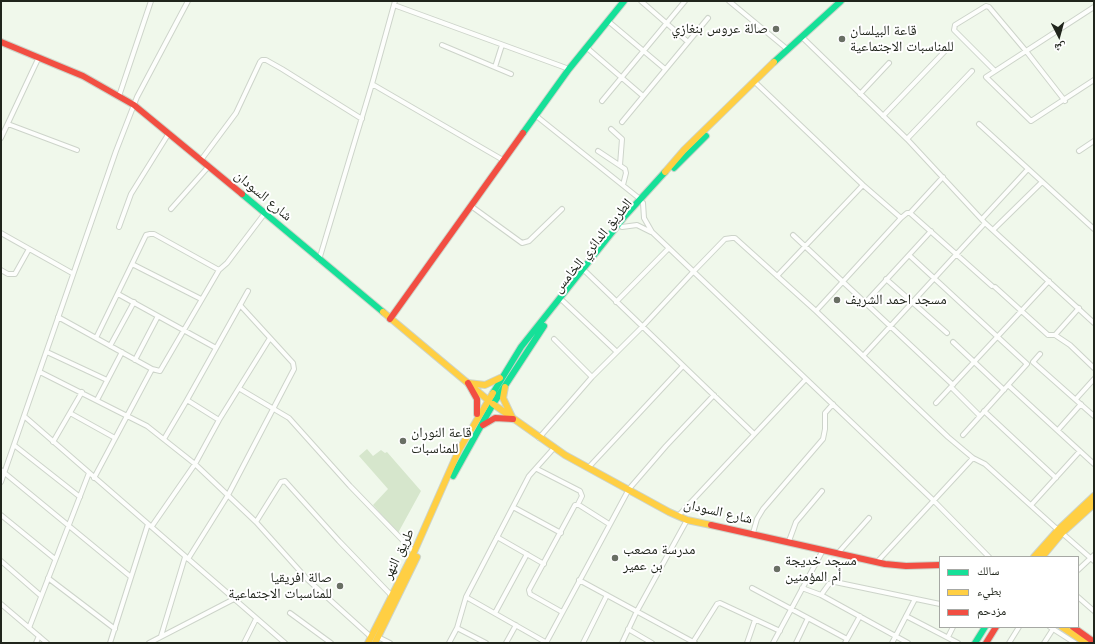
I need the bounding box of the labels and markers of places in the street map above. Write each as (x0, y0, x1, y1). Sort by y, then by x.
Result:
place label: صالة عروس بنغازي (672, 21, 768, 37)
place label: قاعة البيلسان للمناسبات الاجتماعية (850, 23, 954, 56)
marker: صالة عروس بنغازي (771, 24, 781, 34)
marker: قاعة البيلسان للمناسبات الاجتماعية (837, 34, 847, 44)
place label: مسجد احمد الشريف (845, 292, 947, 308)
marker: مسجد احمد الشريف (832, 295, 842, 305)
place label: قاعة النوران للمناسبات (411, 425, 472, 458)
marker: قاعة النوران للمناسبات (398, 436, 408, 446)
place label: مدرسة مصعب بن عمير (623, 542, 695, 574)
marker: مدرسة مصعب بن عمير (610, 553, 620, 563)
place label: مسجد خديجة أم المؤمنين (785, 553, 857, 586)
marker: مسجد خديجة أم المؤمنين (772, 564, 782, 574)
place label: صالة افريقيا للمناسبات الاجتماعية (228, 570, 332, 602)
marker: صالة افريقيا للمناسبات الاجتماعية (335, 581, 345, 591)

